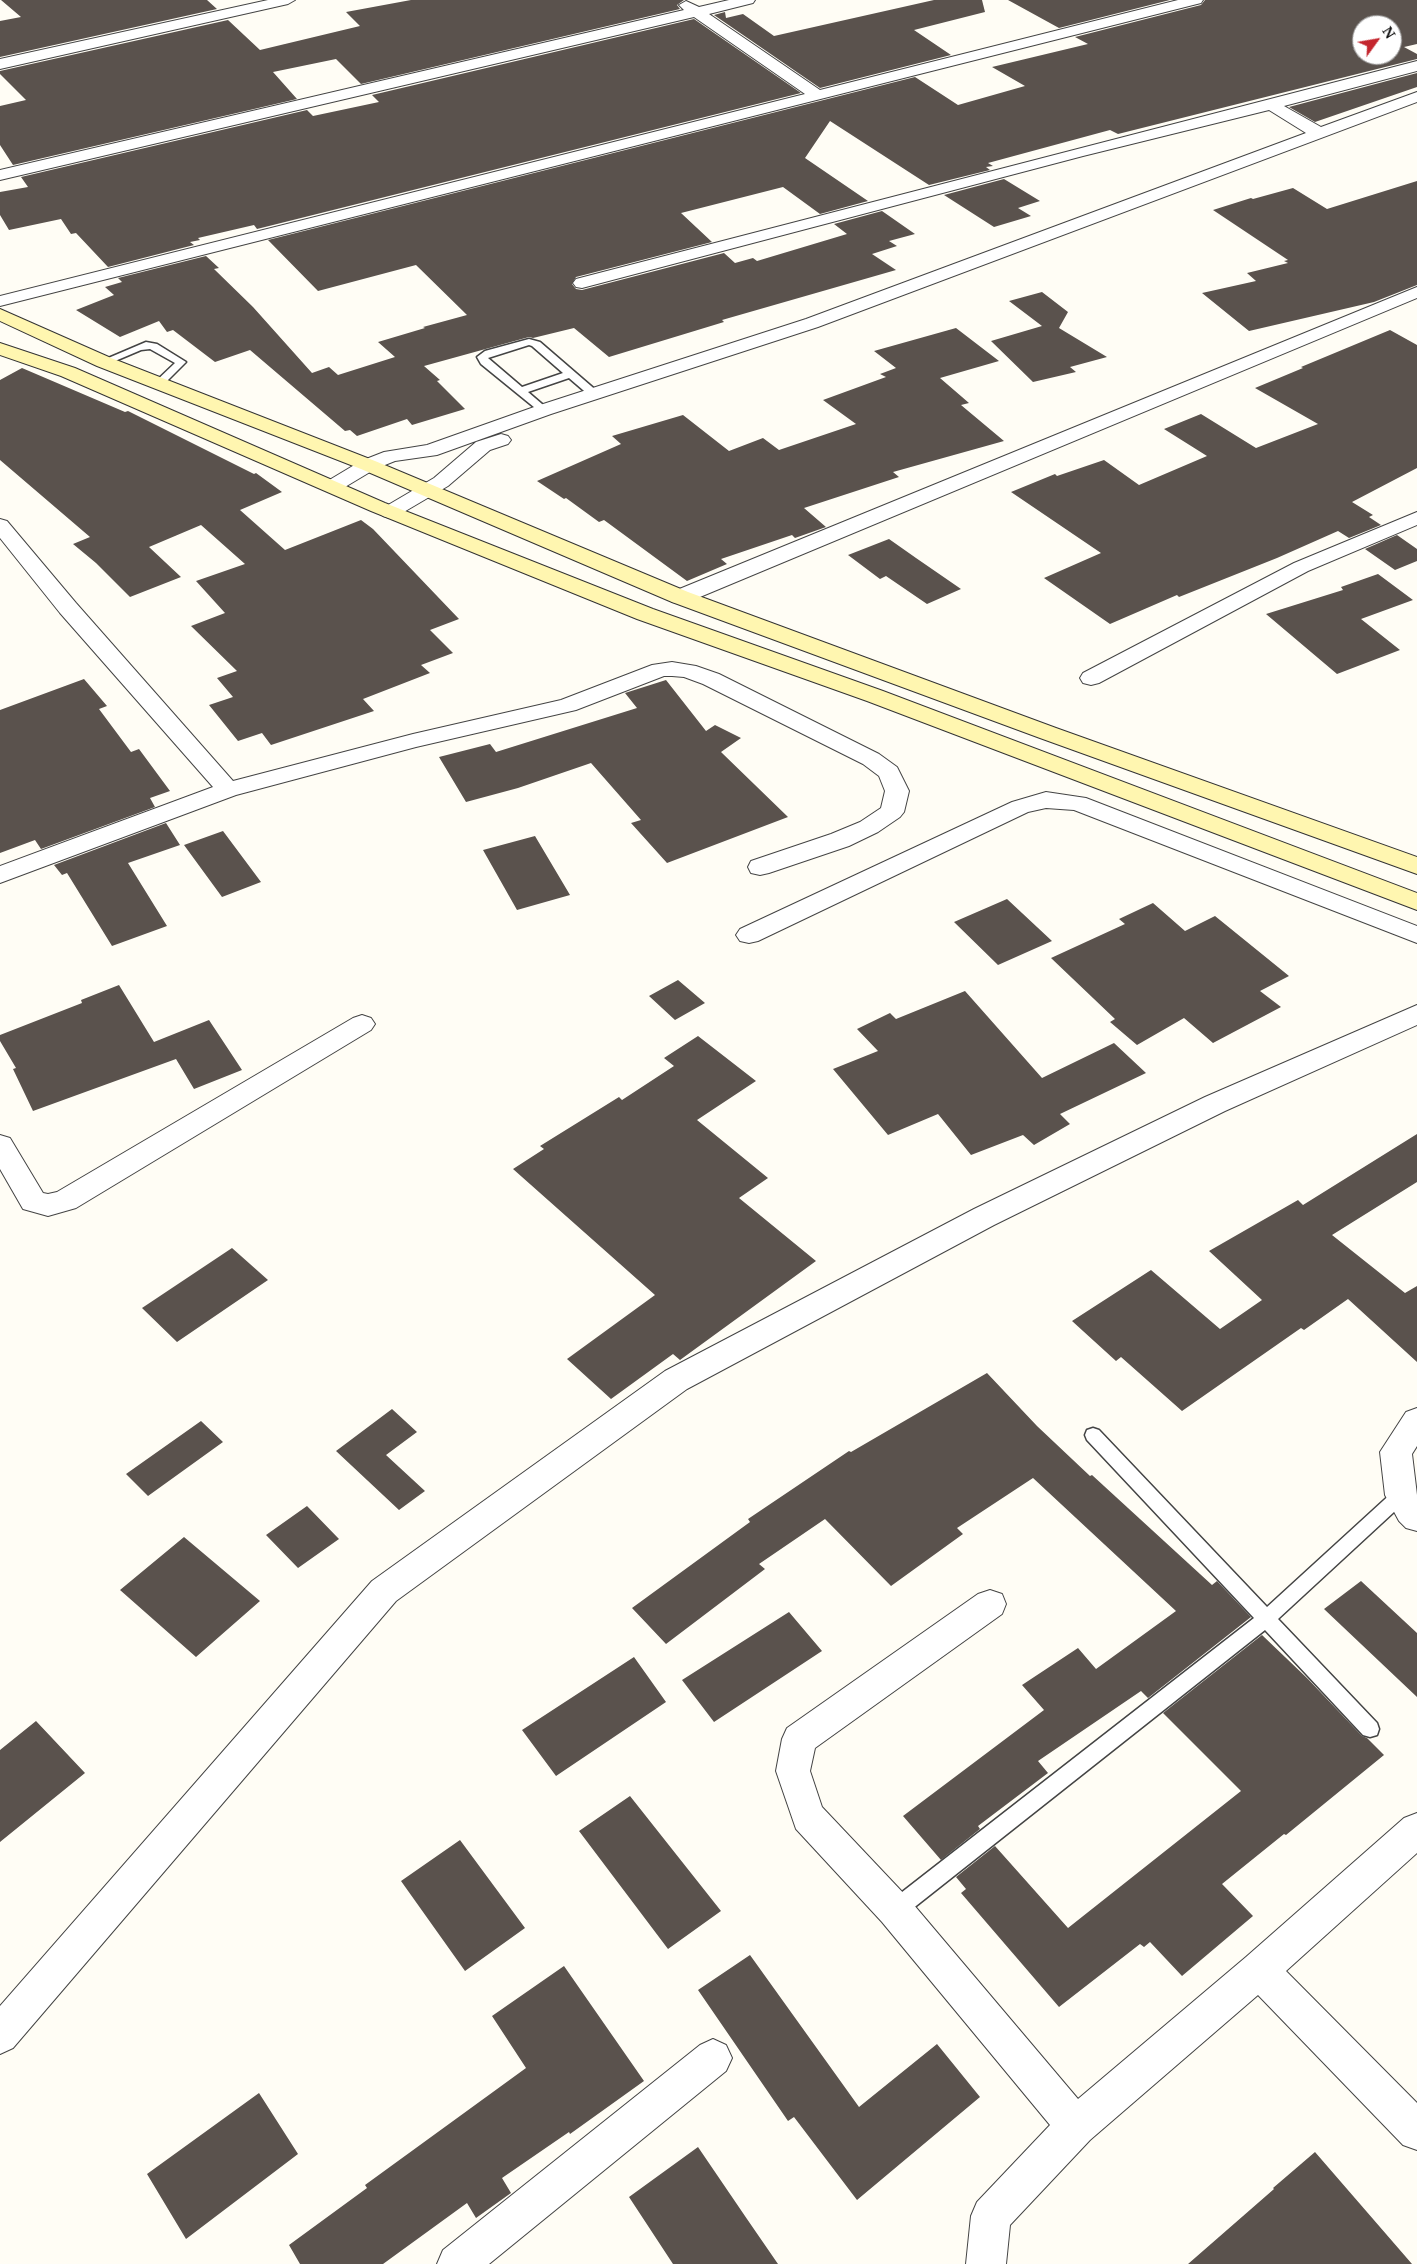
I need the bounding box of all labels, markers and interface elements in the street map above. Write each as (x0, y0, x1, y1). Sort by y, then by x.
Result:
north arrow (1352, 15, 1402, 65)
text: N (1378, 23, 1400, 42)

